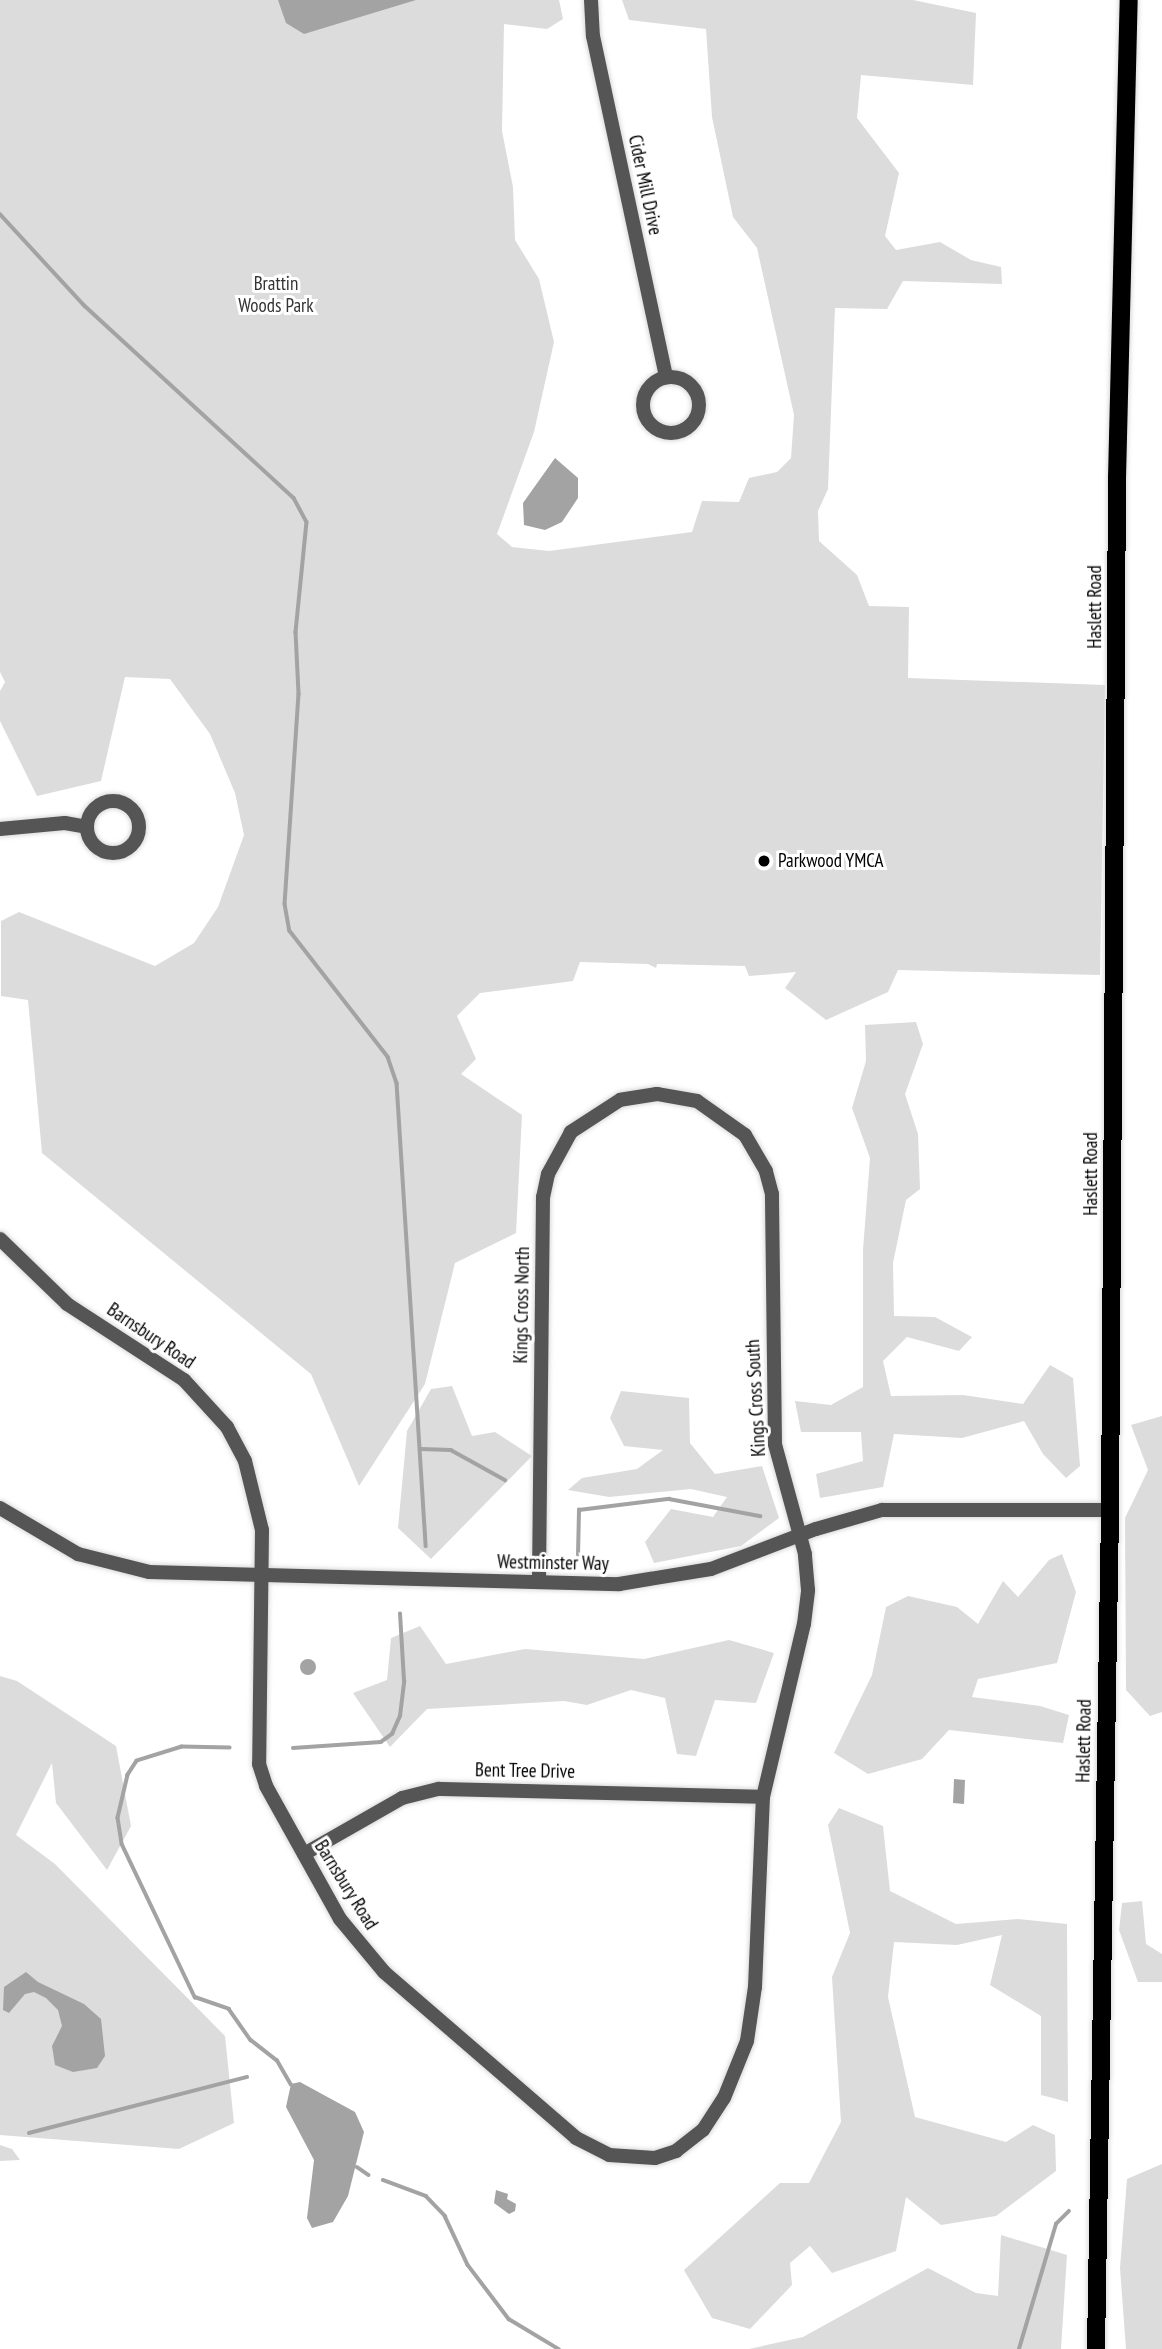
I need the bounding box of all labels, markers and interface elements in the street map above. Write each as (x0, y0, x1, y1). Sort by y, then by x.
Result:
street label: Cider Mill Drive (623, 133, 667, 237)
park label: Brattin Woods Park (238, 273, 314, 317)
street label: Haslett Road (1084, 565, 1106, 649)
place label: Parkwood YMCA (778, 850, 884, 872)
marker: Parkwood YMCA (756, 853, 772, 869)
street label: Haslett Road (1080, 1132, 1102, 1216)
street label: Kings Cross North (510, 1246, 534, 1364)
street label: Barnsbury Road (102, 1298, 200, 1374)
street label: Kings Cross South (742, 1339, 770, 1457)
street label: Westminster Way (497, 1551, 609, 1575)
street label: Haslett Road (1072, 1699, 1096, 1783)
street label: Bent Tree Drive (475, 1759, 575, 1783)
street label: Barnsbury Road (309, 1836, 383, 1934)

